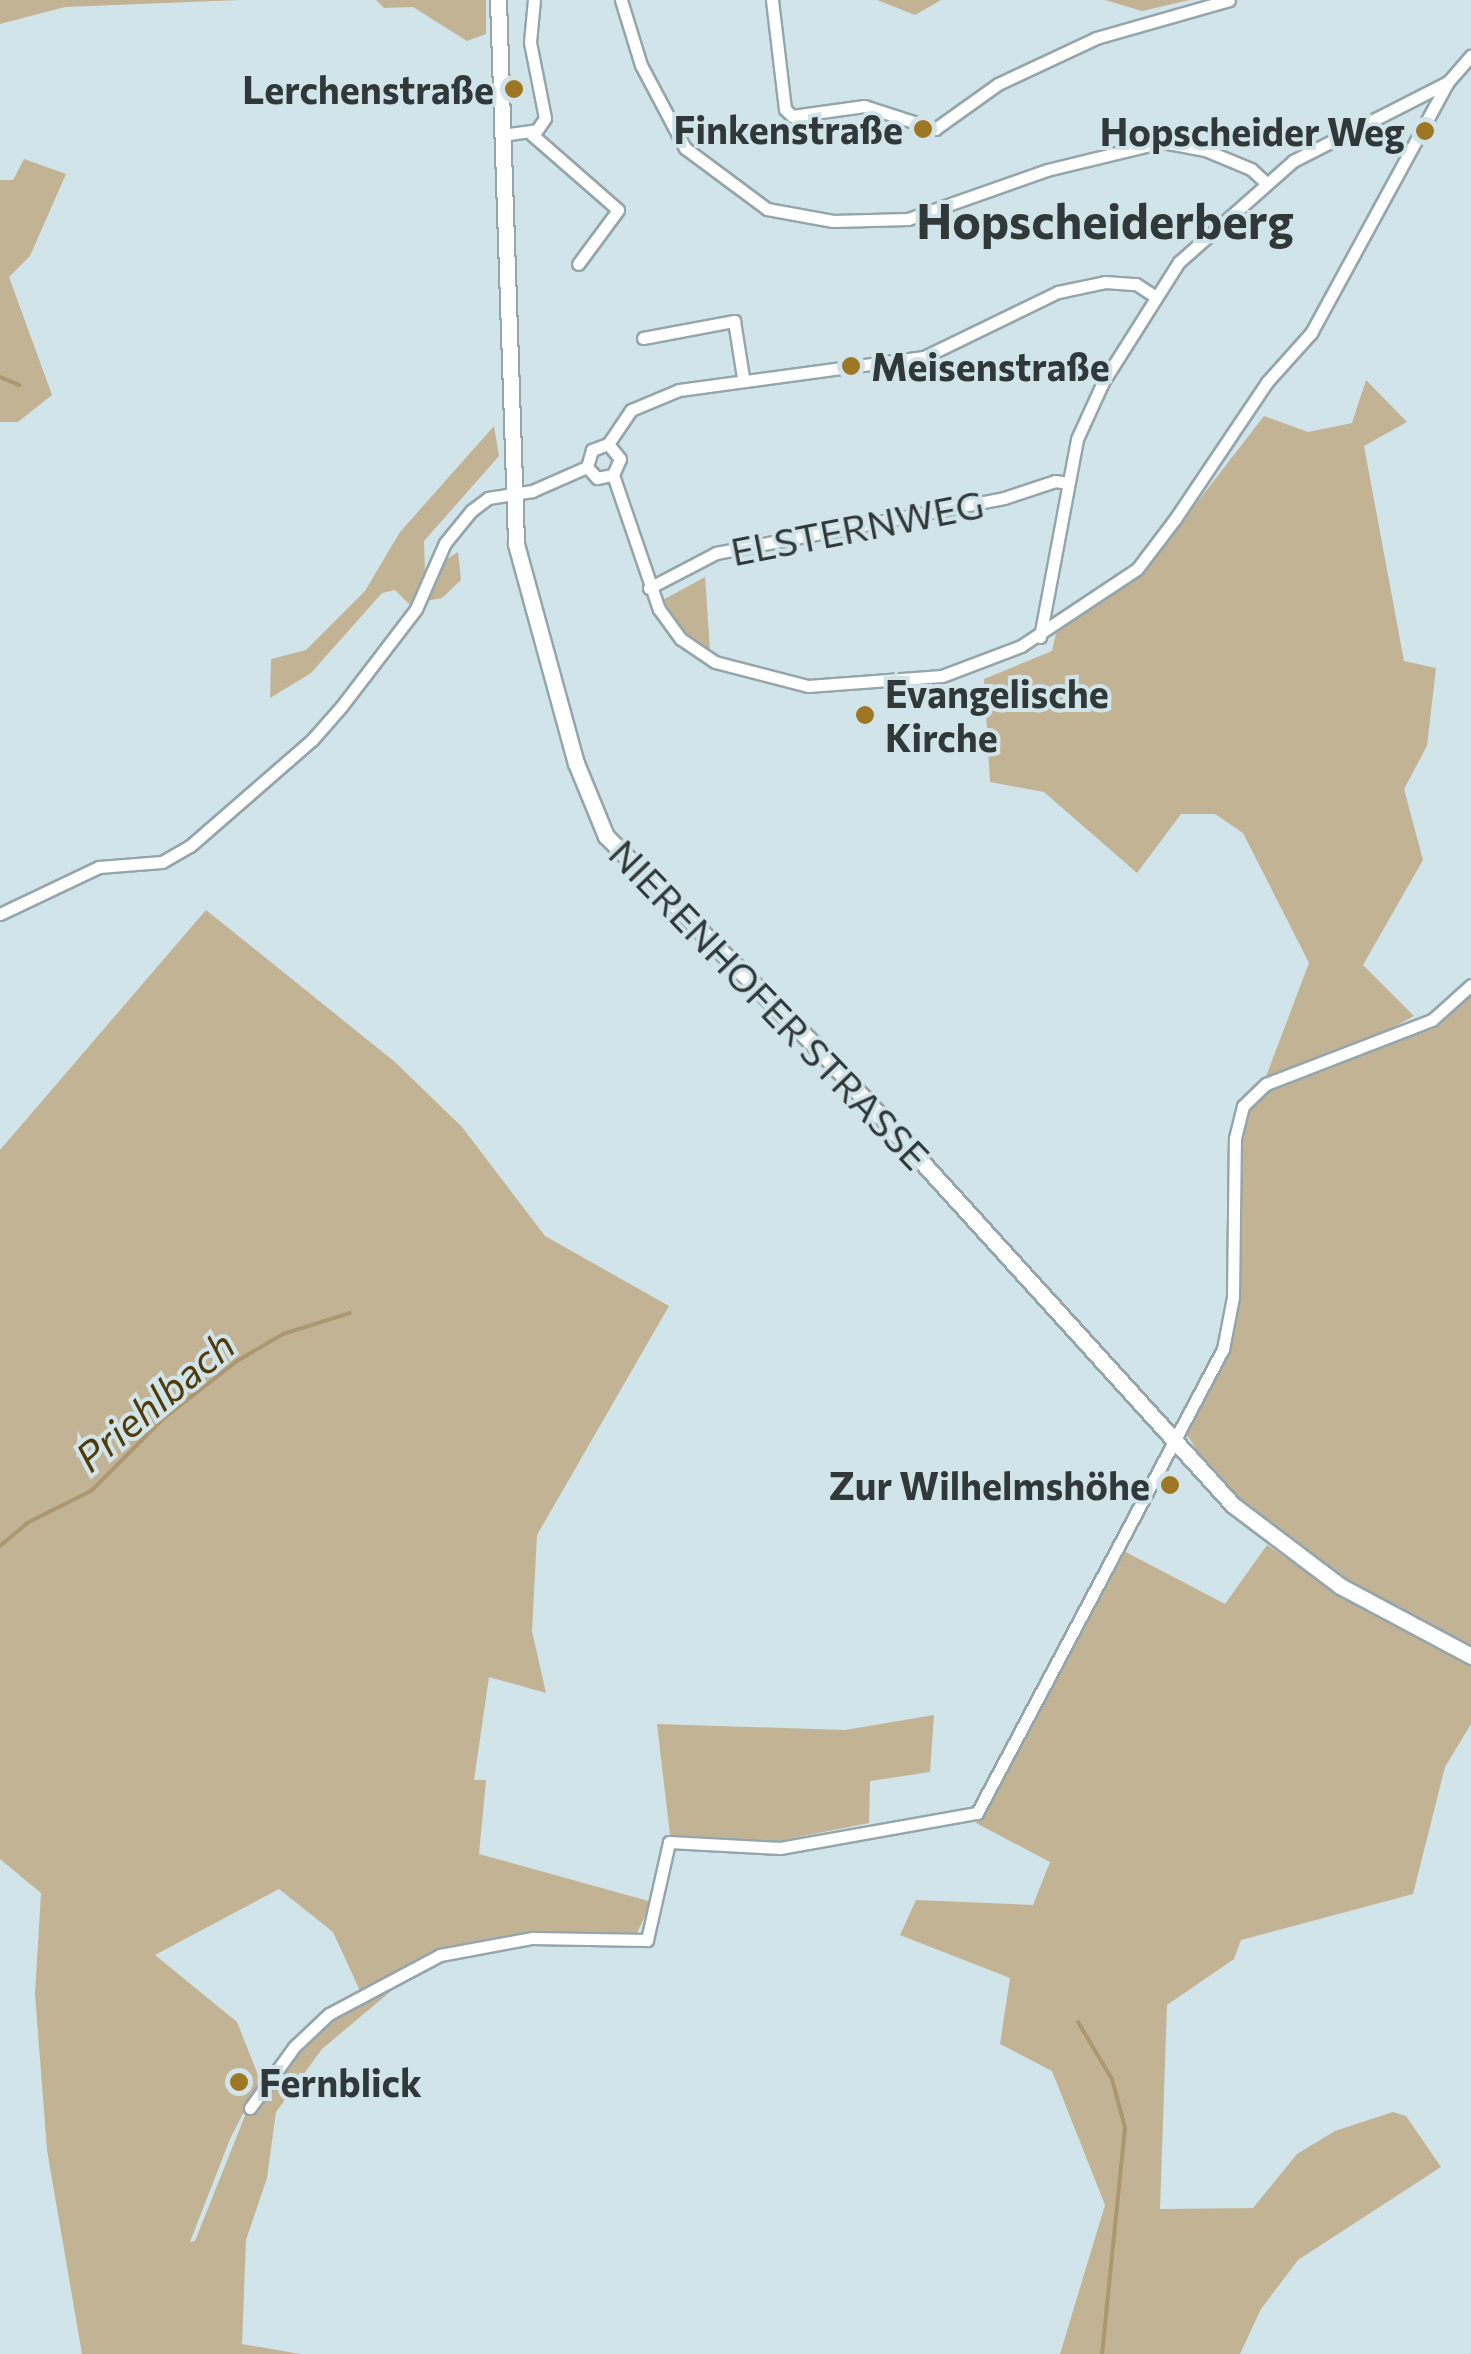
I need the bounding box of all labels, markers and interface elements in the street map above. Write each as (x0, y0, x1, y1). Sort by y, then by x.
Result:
place label: Lerchenstraße (242, 66, 494, 112)
marker: Lerchenstraße (503, 78, 525, 100)
place label: Finkenstraße (674, 106, 903, 152)
place label: Hopscheider Weg (1100, 108, 1405, 154)
marker: Finkenstraße (912, 118, 934, 140)
marker: Hopscheider Weg (1414, 120, 1436, 142)
district label: Hopscheiderberg (916, 191, 1294, 249)
place label: Meisenstraße (871, 343, 1110, 389)
marker: Meisenstraße (840, 355, 862, 377)
street label: ELSTERNWEG (727, 480, 987, 574)
place label: Evangelische Kirche (885, 670, 1109, 759)
marker: Evangelische Kirche (854, 704, 876, 726)
street label: NIERENHOFER STRASSE (601, 830, 939, 1178)
water label: Priehlbach (65, 1320, 243, 1480)
place label: Zur Wilhelmshöhe (829, 1462, 1150, 1508)
marker: Zur Wilhelmshöhe (1159, 1474, 1181, 1496)
place label: Fernblick (259, 2059, 422, 2105)
marker: Fernblick (228, 2071, 250, 2093)

